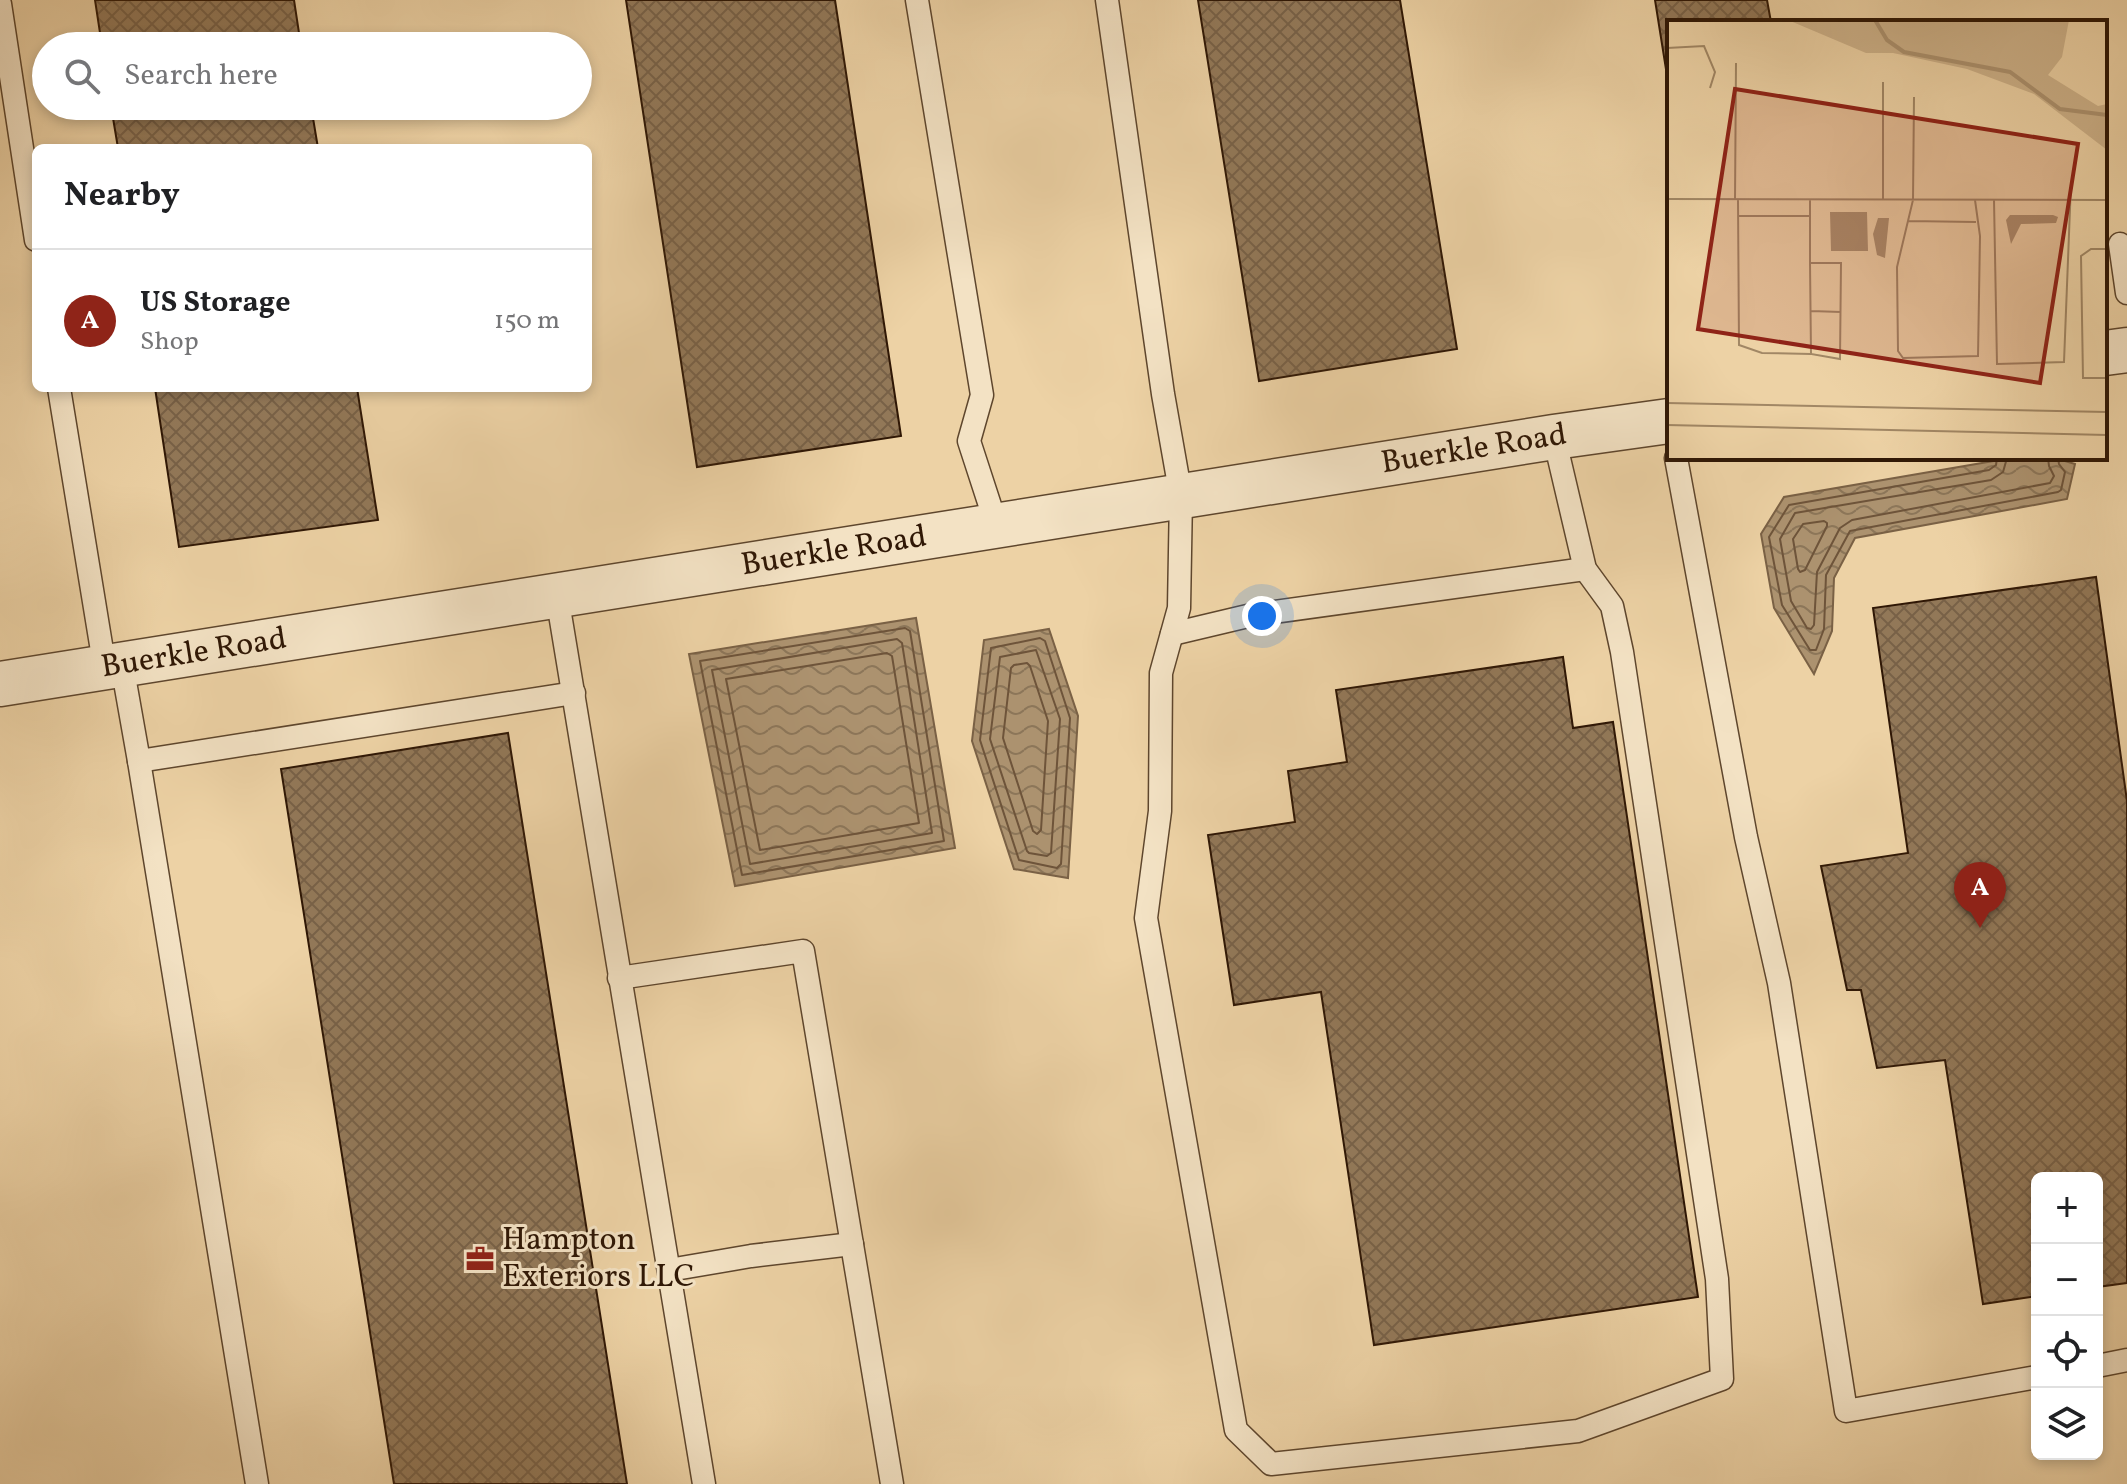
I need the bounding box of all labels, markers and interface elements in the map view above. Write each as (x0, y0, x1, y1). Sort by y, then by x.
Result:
inset map (1667, 20, 2107, 460)
search box (32, 32, 592, 120)
icon: search (60, 54, 104, 98)
text: Search here (124, 55, 278, 97)
text: Nearby (64, 173, 180, 220)
text: US Storage (140, 282, 291, 324)
text: A (81, 303, 99, 339)
text: 150 m (494, 303, 560, 339)
text: Shop (140, 324, 199, 360)
street label: Buerkle Road (1378, 414, 1570, 486)
street label: Buerkle Road (738, 516, 930, 588)
your location (1242, 596, 1282, 636)
street label: Buerkle Road (98, 618, 290, 690)
pin: A (1954, 862, 2006, 928)
map controls (2031, 1172, 2103, 1460)
button: + (2031, 1172, 2103, 1244)
place label: Hampton Exteriors LLC (502, 1219, 694, 1300)
office icon: Hampton Exteriors LLC (465, 1244, 495, 1274)
button: − (2031, 1244, 2103, 1316)
button: locate (2031, 1316, 2103, 1388)
button: layers (2031, 1388, 2103, 1460)

